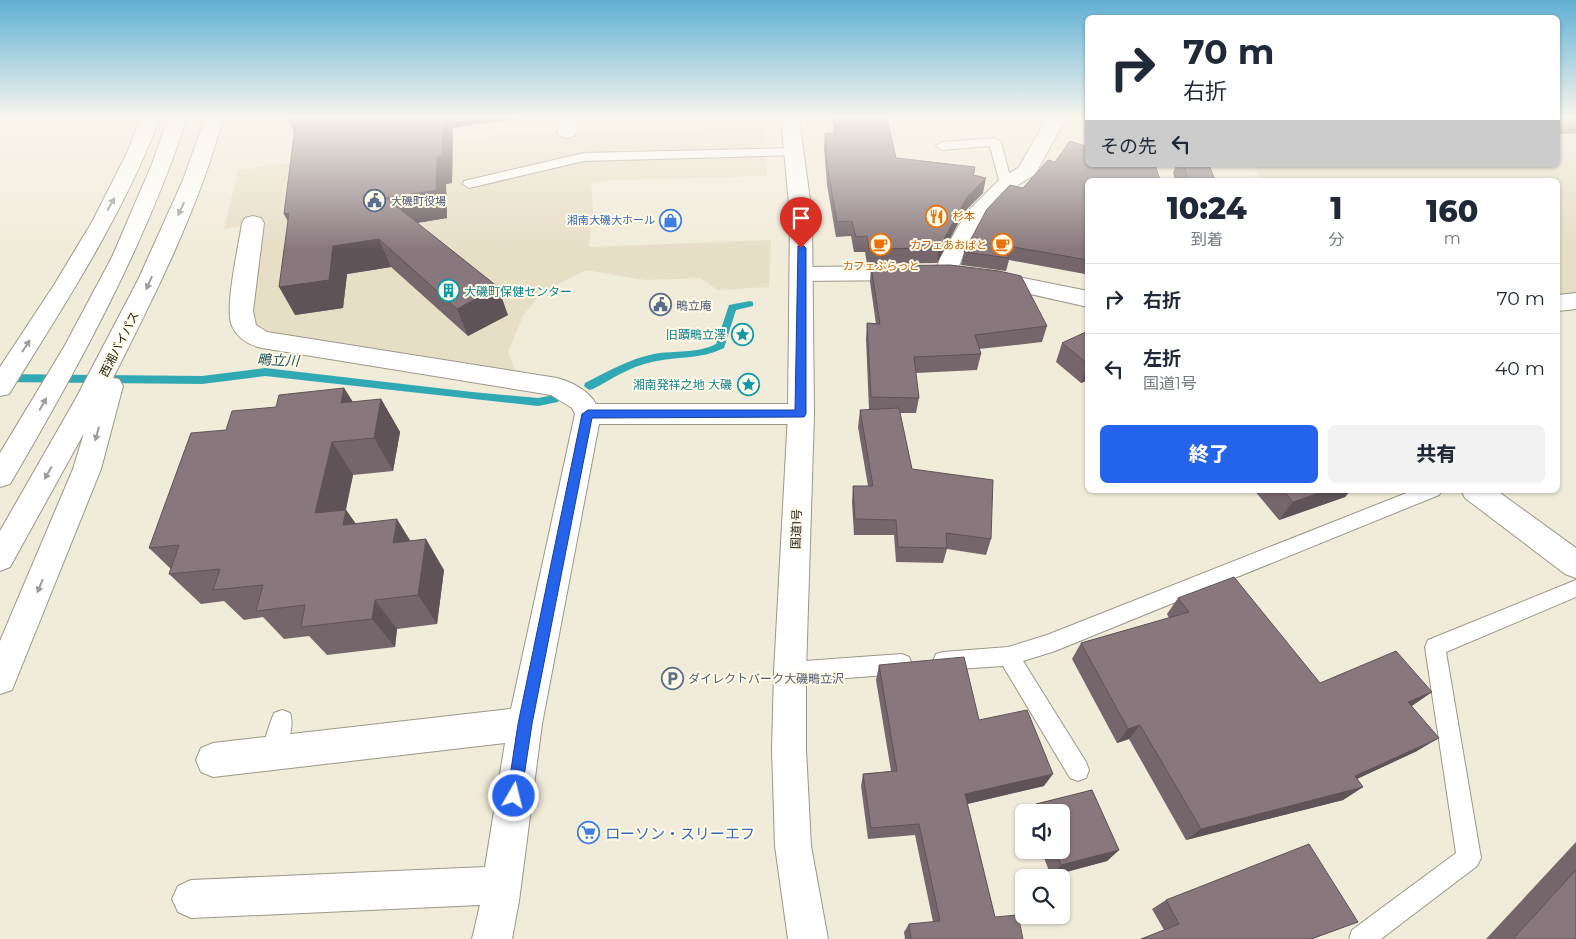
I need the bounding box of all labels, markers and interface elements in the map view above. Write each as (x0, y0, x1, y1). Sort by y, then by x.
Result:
text: 70 m (1183, 30, 1274, 73)
icon: right (1100, 35, 1165, 100)
text: 右折 (1183, 78, 1227, 105)
icon: left (1167, 130, 1195, 158)
text: その先 (1100, 135, 1157, 158)
public building icon: 大磯町役場 (363, 189, 387, 213)
text: 10:24 (1167, 190, 1247, 227)
text: 1 (1330, 190, 1342, 227)
text: 160 (1426, 193, 1478, 230)
place label: 大磯町役場 (391, 194, 446, 208)
one-way arrow (107, 197, 116, 211)
pin (780, 197, 822, 248)
one-way arrow (177, 202, 185, 216)
icon: arrive (787, 204, 815, 232)
restaurant icon: 杉本 (925, 204, 949, 228)
shop icon: 湘南大磯大ホール (659, 208, 683, 232)
place label: 杉本 (953, 209, 975, 223)
place label: 湘南大磯大ホール (567, 213, 655, 227)
text: m (1444, 229, 1461, 248)
text: 到着 (1191, 230, 1223, 249)
text: 分 (1328, 230, 1344, 249)
cafe icon: カフェぶらっと (869, 233, 893, 257)
cafe icon: カフェあおばと (991, 233, 1015, 257)
place label: カフェあおばと (910, 238, 987, 252)
place label: カフェぶらっと (843, 259, 920, 273)
one-way arrow (144, 276, 152, 290)
building icon: 大磯町保健センター (436, 279, 460, 303)
place label: 大磯町保健センター (464, 284, 572, 299)
icon: right (1100, 285, 1128, 313)
text: 70 m (1496, 287, 1545, 310)
text: 右折 (1143, 289, 1181, 312)
public building icon: 鴫立庵 (648, 293, 672, 317)
place label: 鴫立庵 (676, 298, 712, 313)
street label: 西湘バイパス (96, 309, 142, 379)
place icon: 旧蹟鴫立澤 (730, 322, 754, 346)
place label: 旧蹟鴫立澤 (666, 327, 726, 342)
one-way arrow (22, 339, 31, 353)
text: 左折 (1143, 347, 1181, 370)
water label: 鴫立川 (257, 350, 301, 370)
icon: left (1100, 355, 1128, 383)
text: 40 m (1495, 357, 1545, 380)
place icon: 湘南発祥之地 大磯 (736, 372, 760, 396)
text: 国道1号 (1143, 374, 1197, 393)
place label: 湘南発祥之地 大磯 (633, 377, 732, 392)
one-way arrow (39, 397, 47, 411)
button: 終了 (1100, 425, 1318, 483)
button: 共有 (1328, 425, 1545, 483)
one-way arrow (92, 426, 100, 441)
one-way arrow (44, 467, 53, 480)
street label: 国道1号 (788, 509, 804, 549)
one-way arrow (35, 579, 43, 593)
parking icon: ダイレクトバーク大磯鴫立沢 (660, 666, 684, 690)
place label: ダイレクトバーク大磯鴫立沢 (688, 671, 844, 686)
position arrow (487, 769, 539, 821)
map controls (1015, 804, 1070, 924)
button: sound (1015, 804, 1070, 859)
supermarket icon: ローソン・スリーエフ (577, 821, 601, 845)
place label: ローソン・スリーエフ (605, 824, 755, 843)
button: search (1015, 869, 1070, 924)

